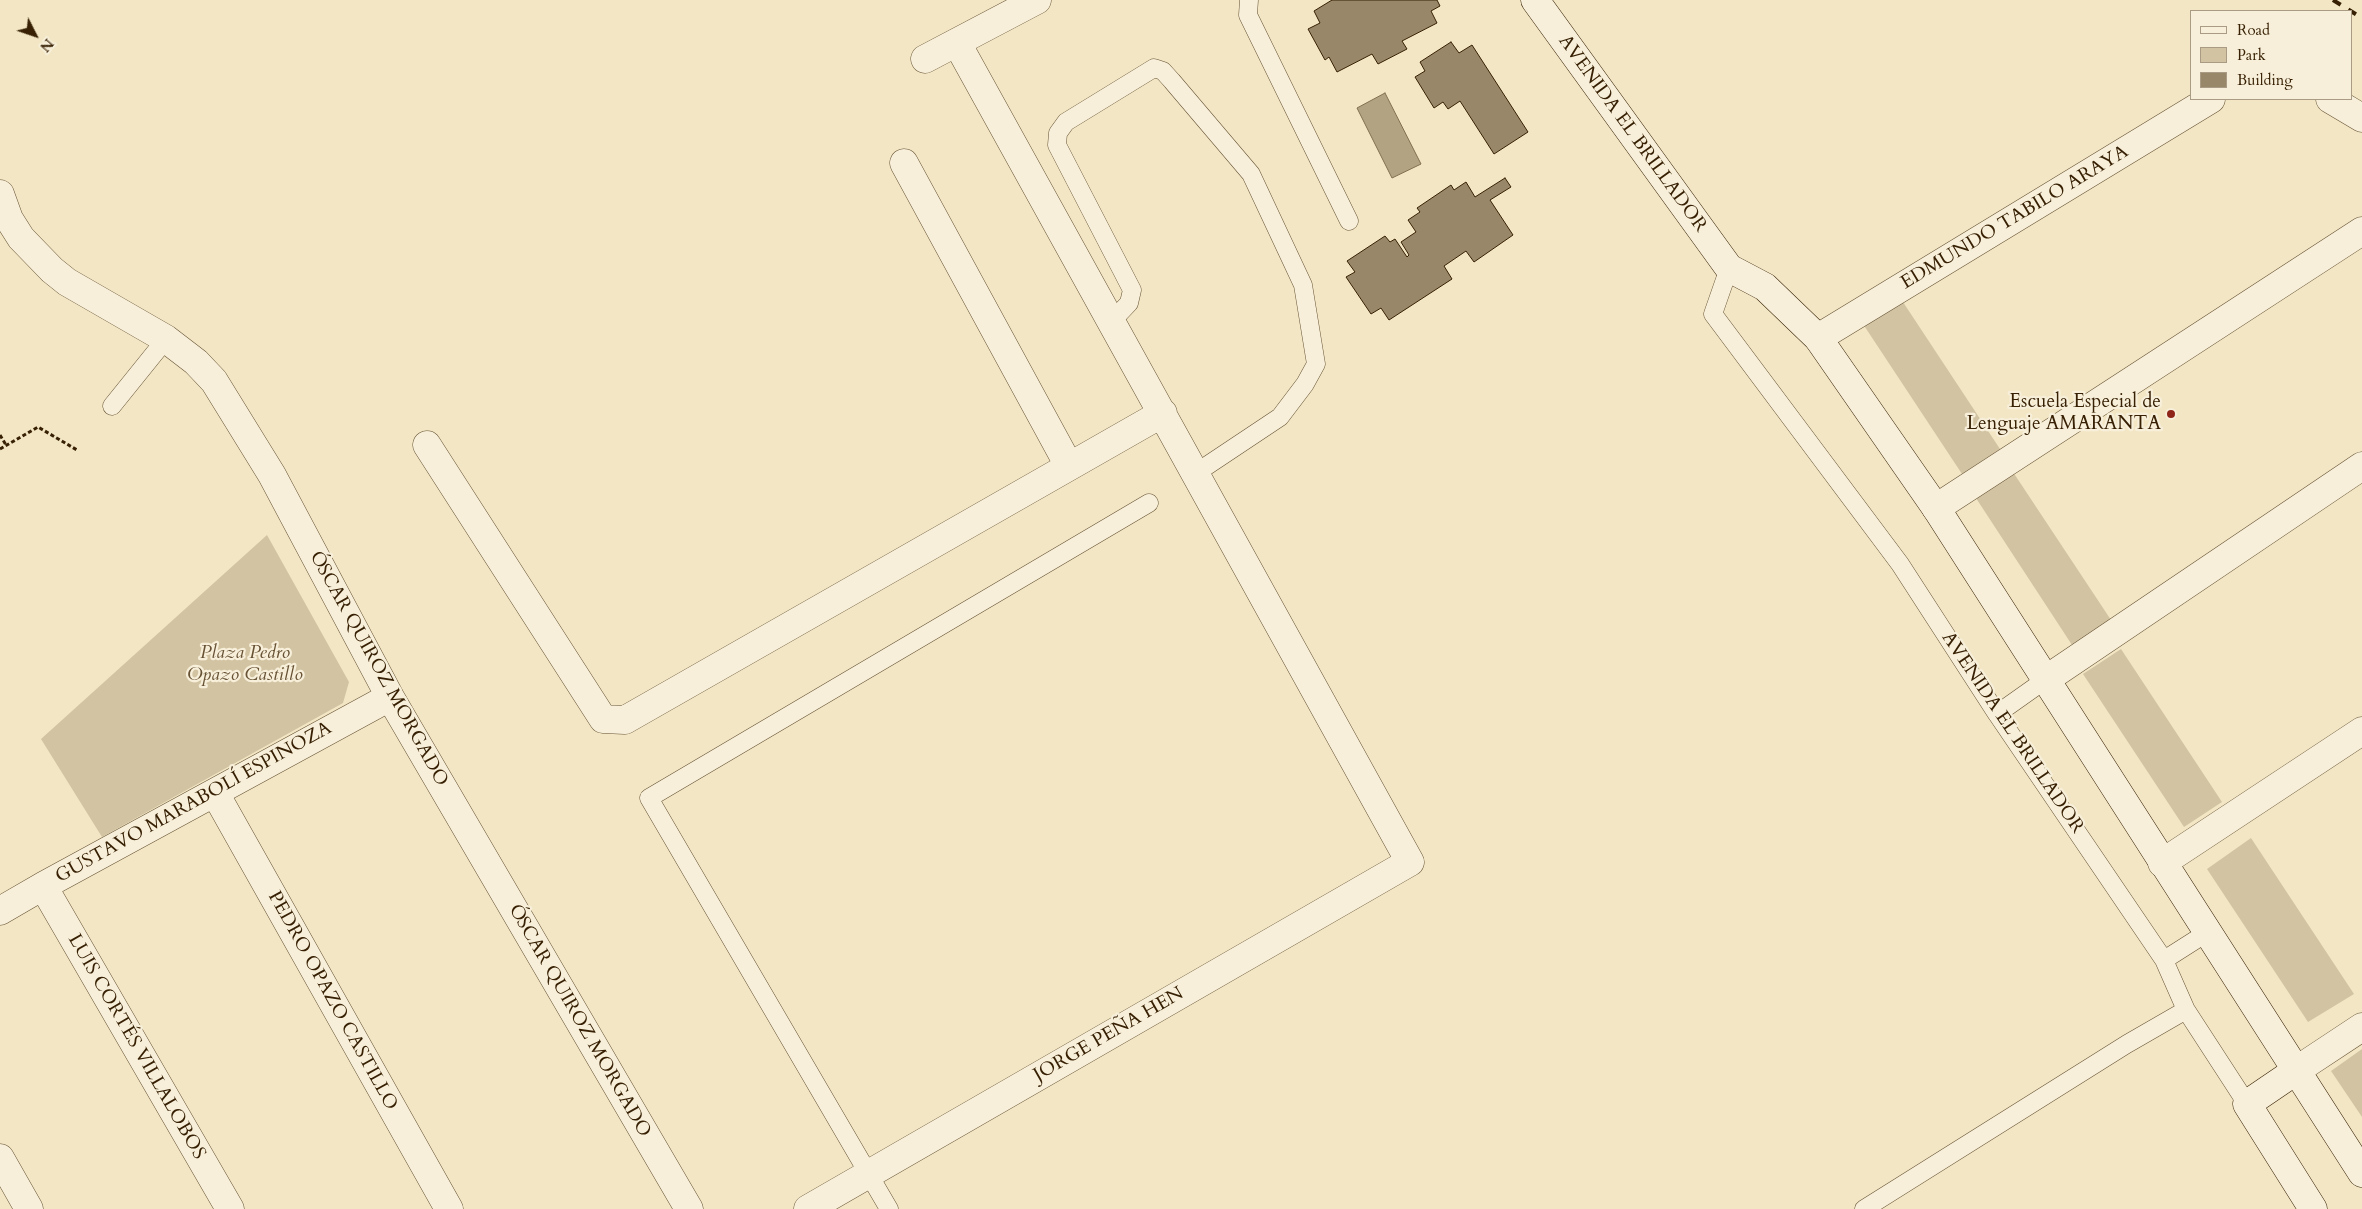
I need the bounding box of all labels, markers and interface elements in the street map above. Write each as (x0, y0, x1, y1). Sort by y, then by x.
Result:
north arrow (10, 10, 60, 60)
legend (2190, 10, 2352, 100)
text: Road (2237, 20, 2270, 40)
street label: AVENIDA EL BRILLADOR (1553, 31, 1711, 237)
text: N (36, 34, 58, 56)
text: Park (2237, 45, 2266, 65)
text: Building (2237, 70, 2293, 90)
street label: EDMUNDO TABILO ARAYA (1897, 141, 2133, 295)
place label: Escuela Especial de Lenguaje AMARANTA (1966, 392, 2161, 436)
marker: Escuela Especial de Lenguaje AMARANTA (2165, 408, 2177, 420)
street label: ÓSCAR QUIROZ MORGADO (304, 548, 452, 790)
street label: AVENIDA EL BRILLADOR (1936, 628, 2088, 838)
park label: Plaza Pedro Opazo Castillo (187, 643, 303, 687)
street label: GUSTAVO MARABOLÍ ESPINOZA (52, 717, 336, 889)
street label: PEDRO OPAZO CASTILLO (262, 888, 402, 1114)
street label: ÓSCAR QUIROZ MORGADO (503, 900, 655, 1142)
street label: LUIS CORTÉS VILLALOBOS (62, 930, 210, 1164)
street label: JORGE PEÑA HEN (1030, 983, 1188, 1087)

